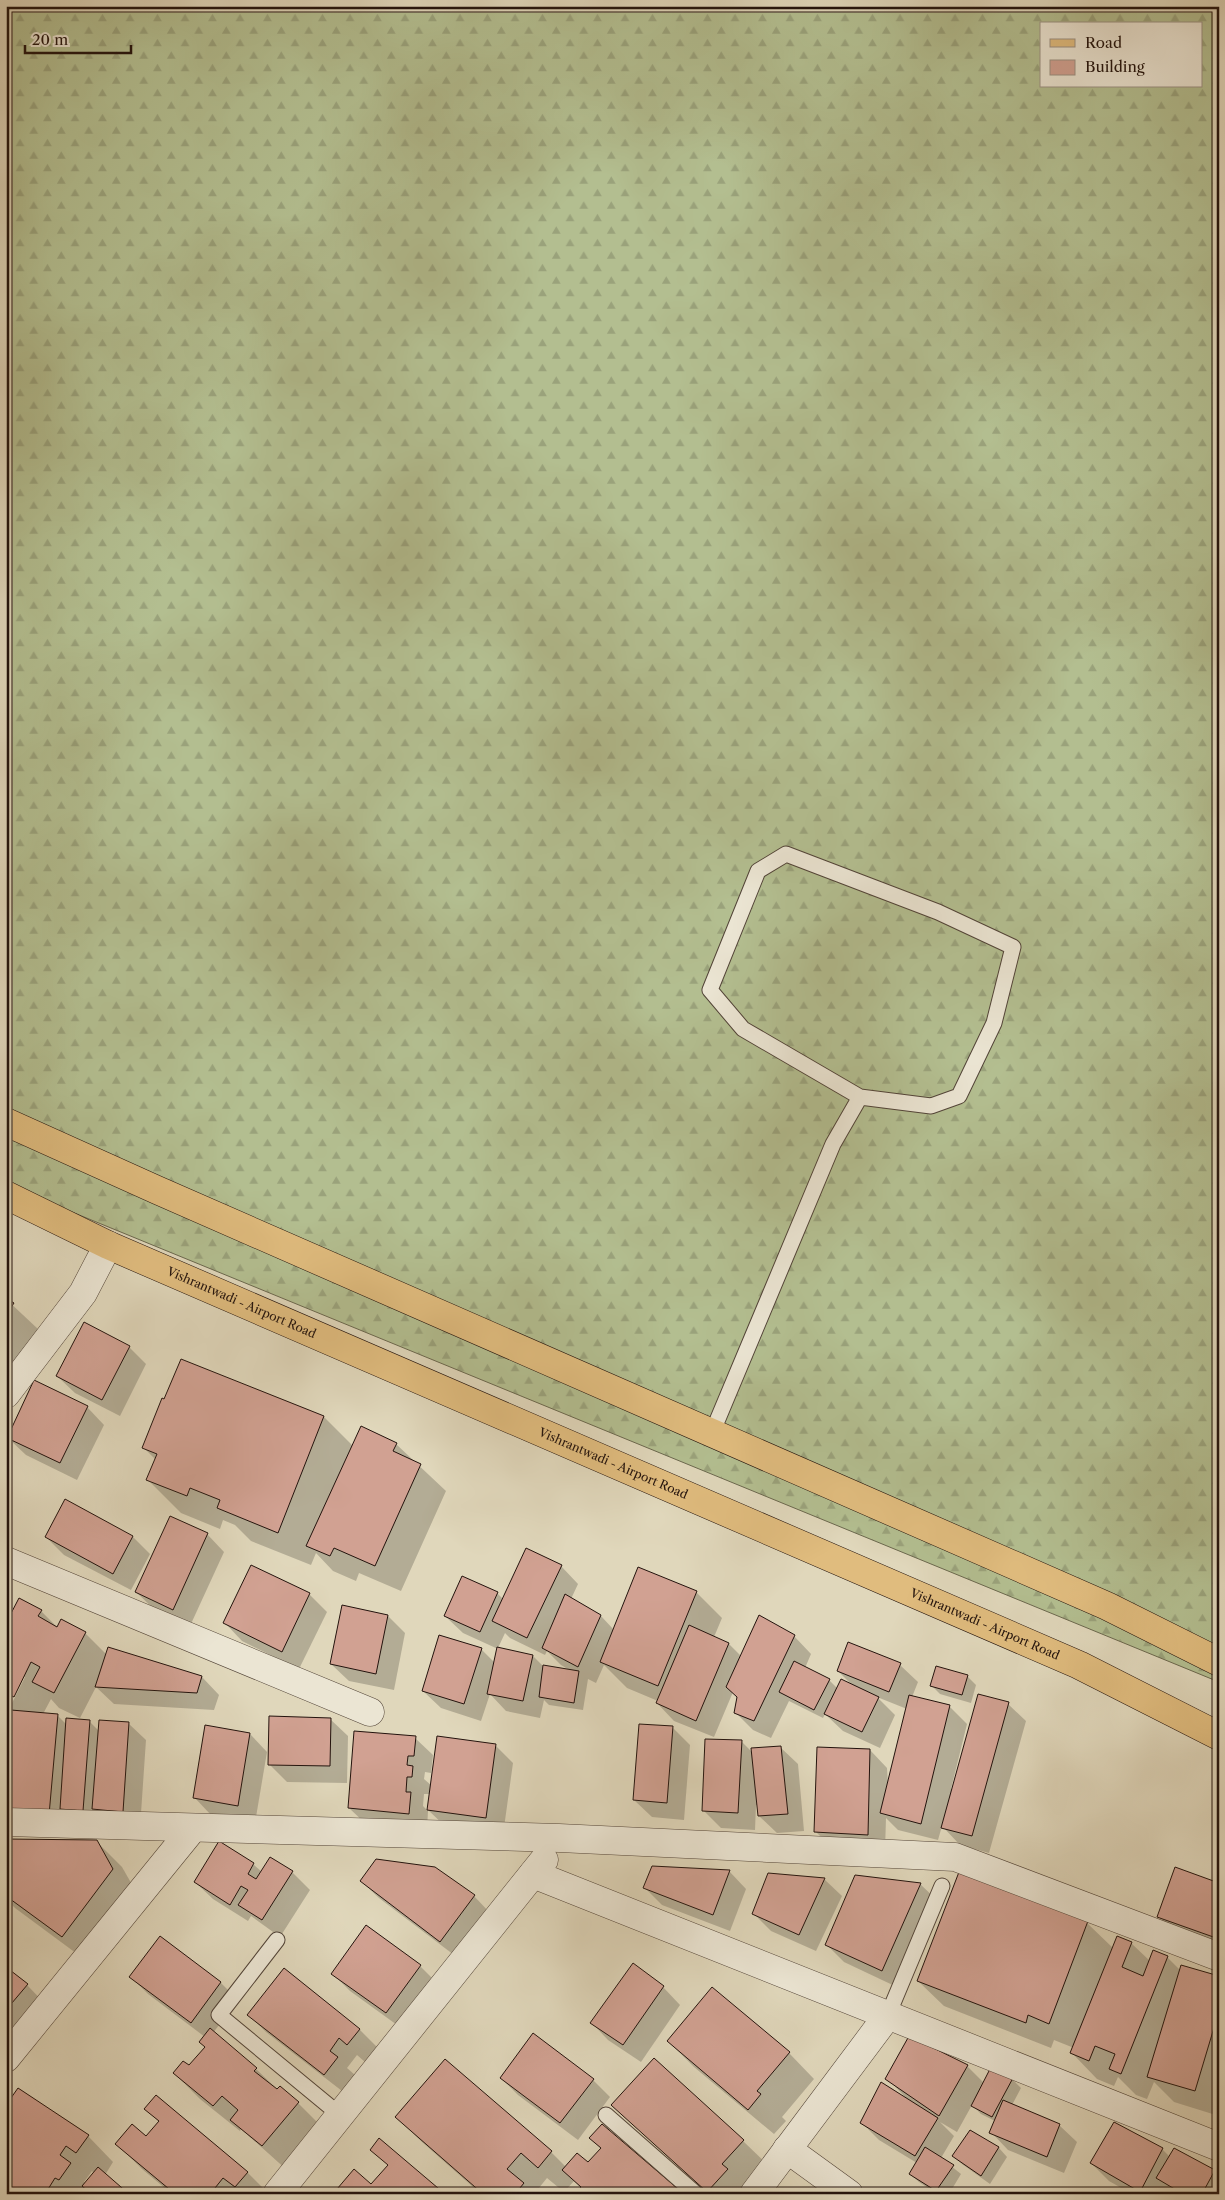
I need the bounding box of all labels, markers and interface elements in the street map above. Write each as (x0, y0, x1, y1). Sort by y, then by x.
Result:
scale bar (25, 22, 131, 54)
legend (1040, 22, 1202, 88)
text: 20 m (32, 30, 68, 49)
text: Road (1085, 33, 1122, 52)
text: Building (1085, 57, 1145, 76)
street label: Vishrantwadi - Airport Road (164, 1263, 319, 1341)
street label: Vishrantwadi - Airport Road (536, 1424, 691, 1502)
street label: Vishrantwadi - Airport Road (907, 1585, 1063, 1663)

